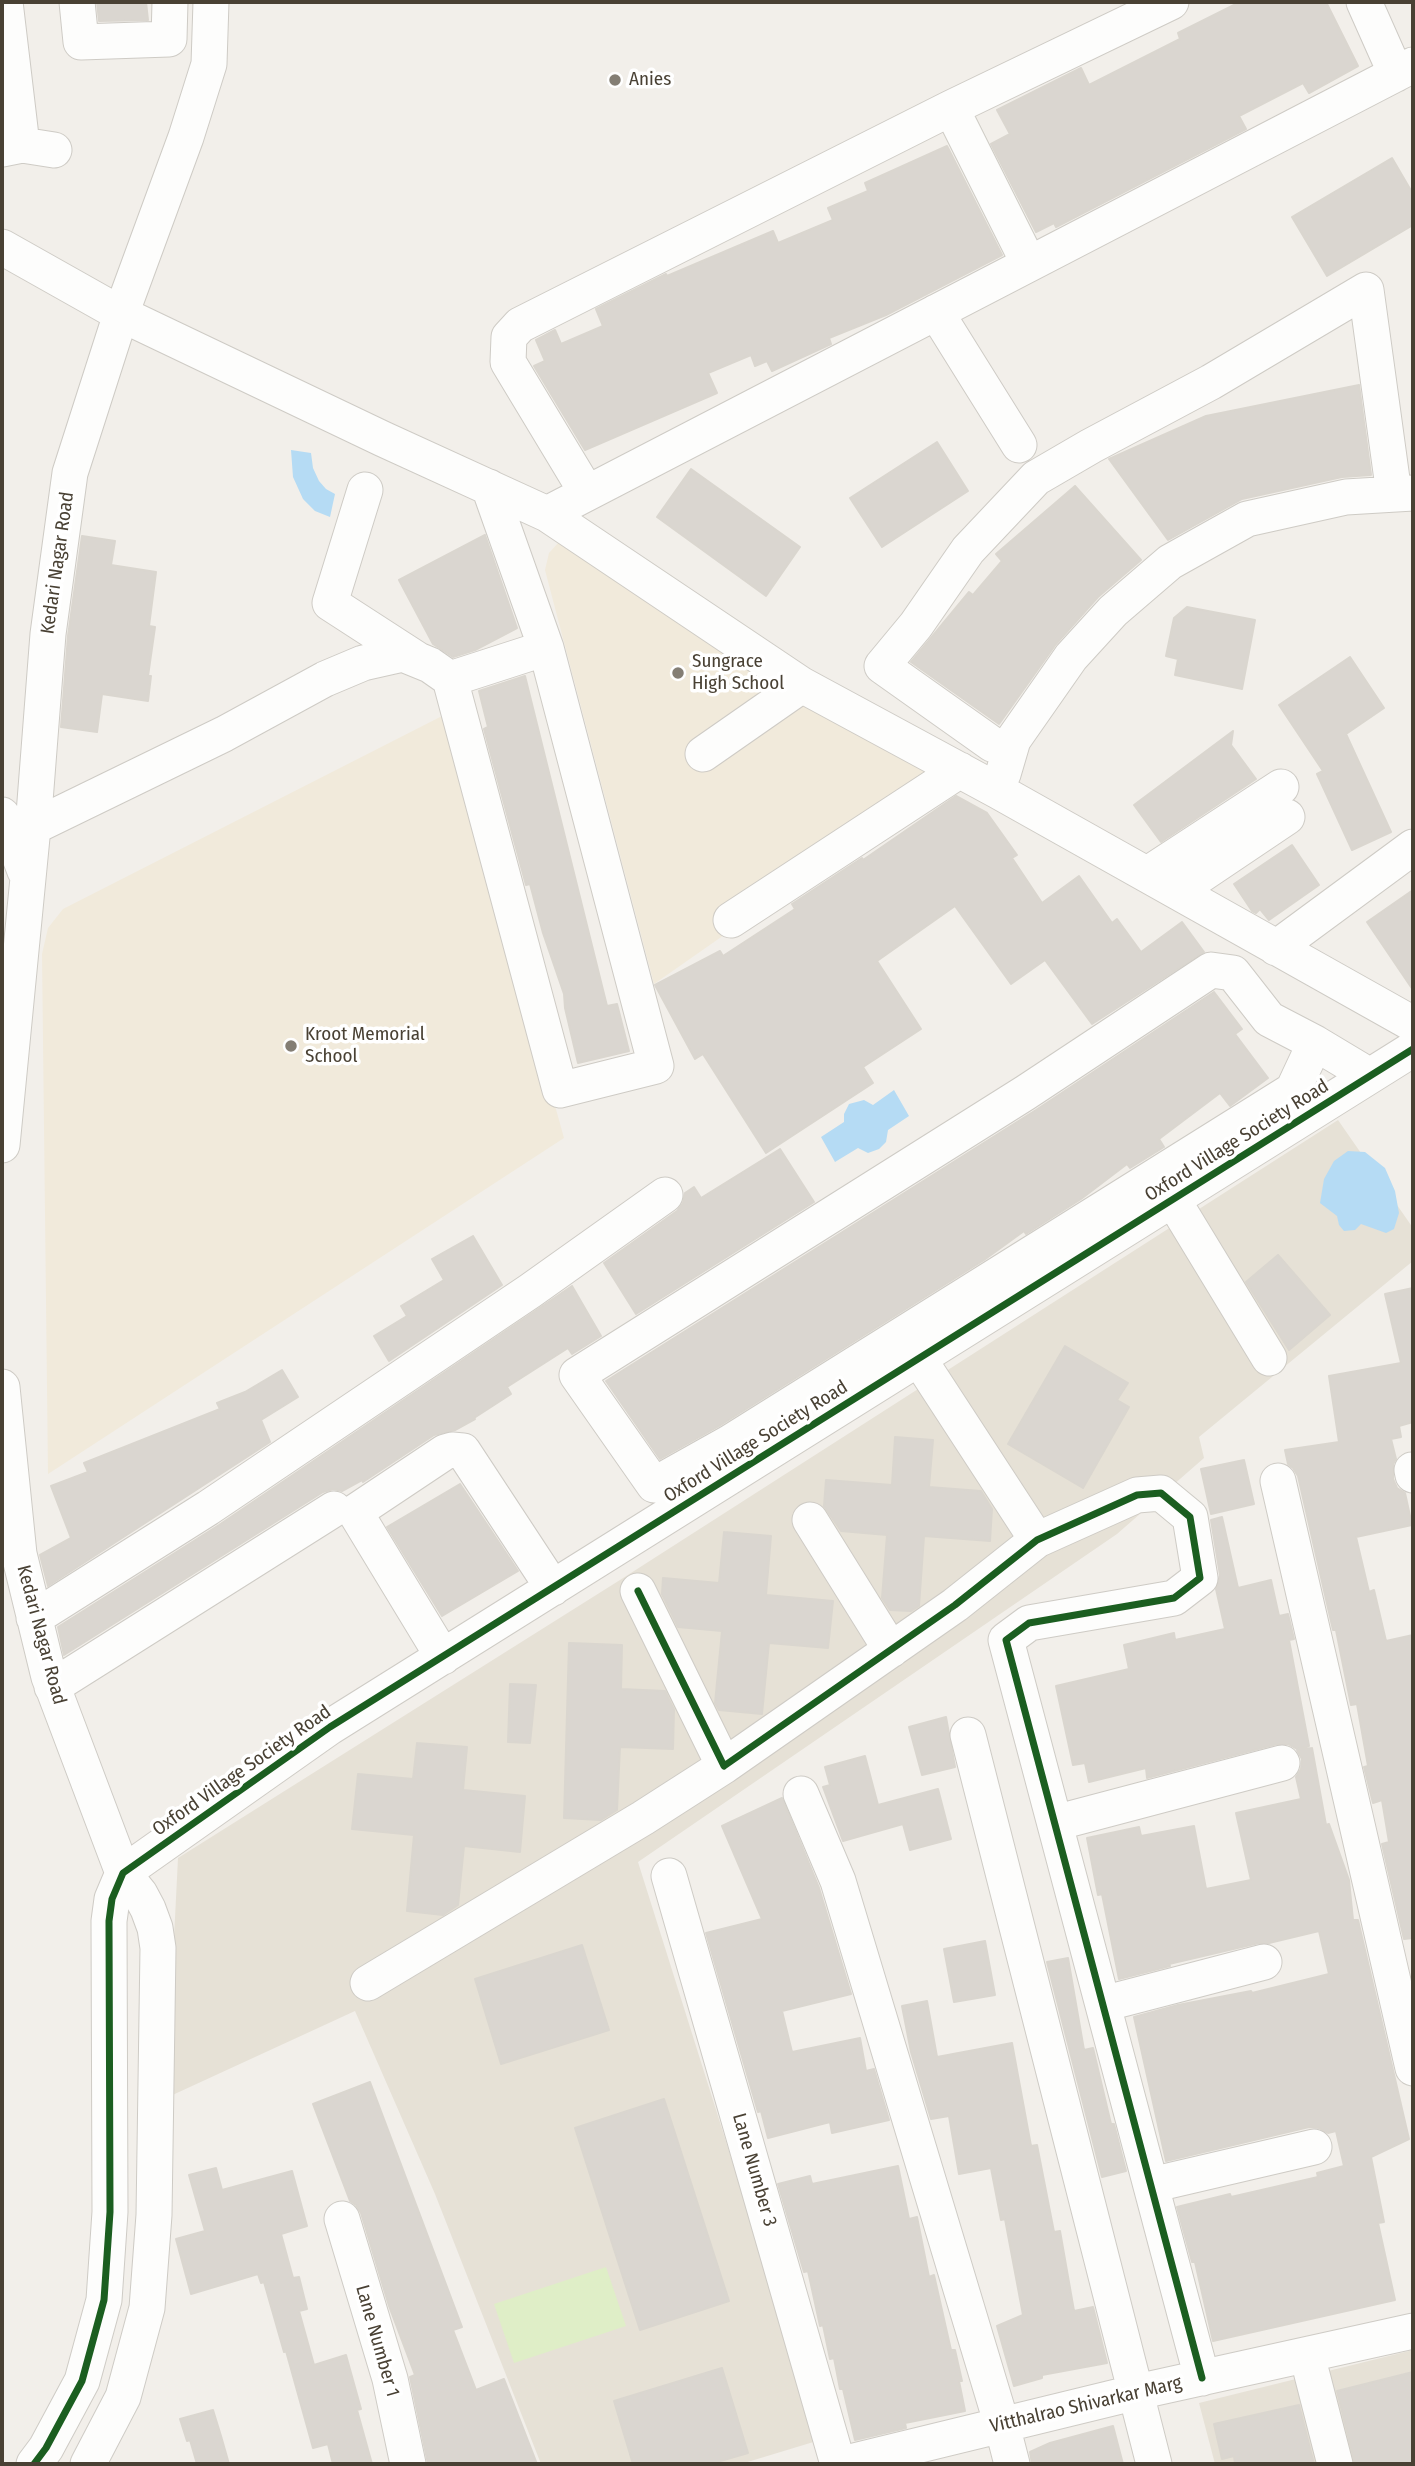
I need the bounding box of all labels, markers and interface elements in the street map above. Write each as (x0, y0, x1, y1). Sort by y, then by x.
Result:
place label: Anies (629, 69, 671, 91)
marker: Anies (607, 72, 623, 88)
street label: Kedari Nagar Road (37, 490, 79, 636)
place label: Sungrace High School (692, 651, 784, 695)
marker: Sungrace High School (670, 665, 686, 681)
place label: Kroot Memorial School (305, 1024, 425, 1068)
marker: Kroot Memorial School (283, 1038, 299, 1054)
street label: Oxford Village Society Road (1141, 1075, 1333, 1207)
street label: Oxford Village Society Road (660, 1376, 852, 1508)
street label: Kedari Nagar Road (11, 1563, 71, 1707)
street label: Oxford Village Society Road (148, 1701, 336, 1841)
street label: Lane Number 3 (727, 2111, 781, 2229)
street label: Lane Number 1 (350, 2282, 404, 2400)
street label: Vitthalrao Shivarkar Marg (988, 2372, 1184, 2438)

